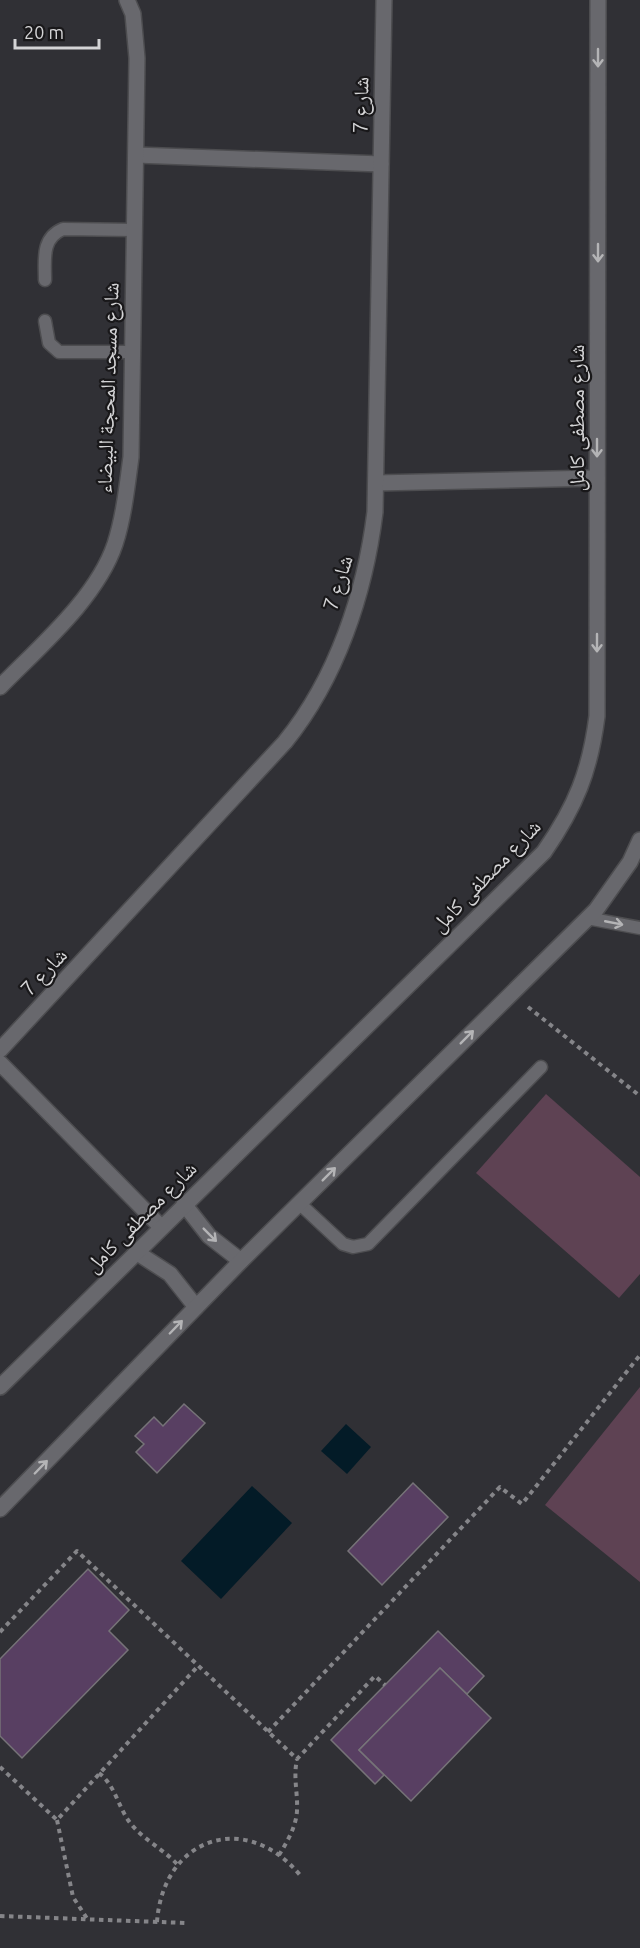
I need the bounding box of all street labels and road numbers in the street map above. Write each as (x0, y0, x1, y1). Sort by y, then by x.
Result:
street label: شارع 7 (348, 76, 374, 134)
street label: شارع مسجد المحجة البيضاء (91, 282, 125, 494)
street label: شارع مصطفى كامل (564, 344, 590, 492)
street label: شارع 7 (317, 552, 359, 614)
street label: شارع مصطفى كامل (426, 814, 546, 938)
street label: شارع 7 (15, 942, 73, 1002)
street label: شارع مصطفى كامل (80, 1156, 202, 1278)

